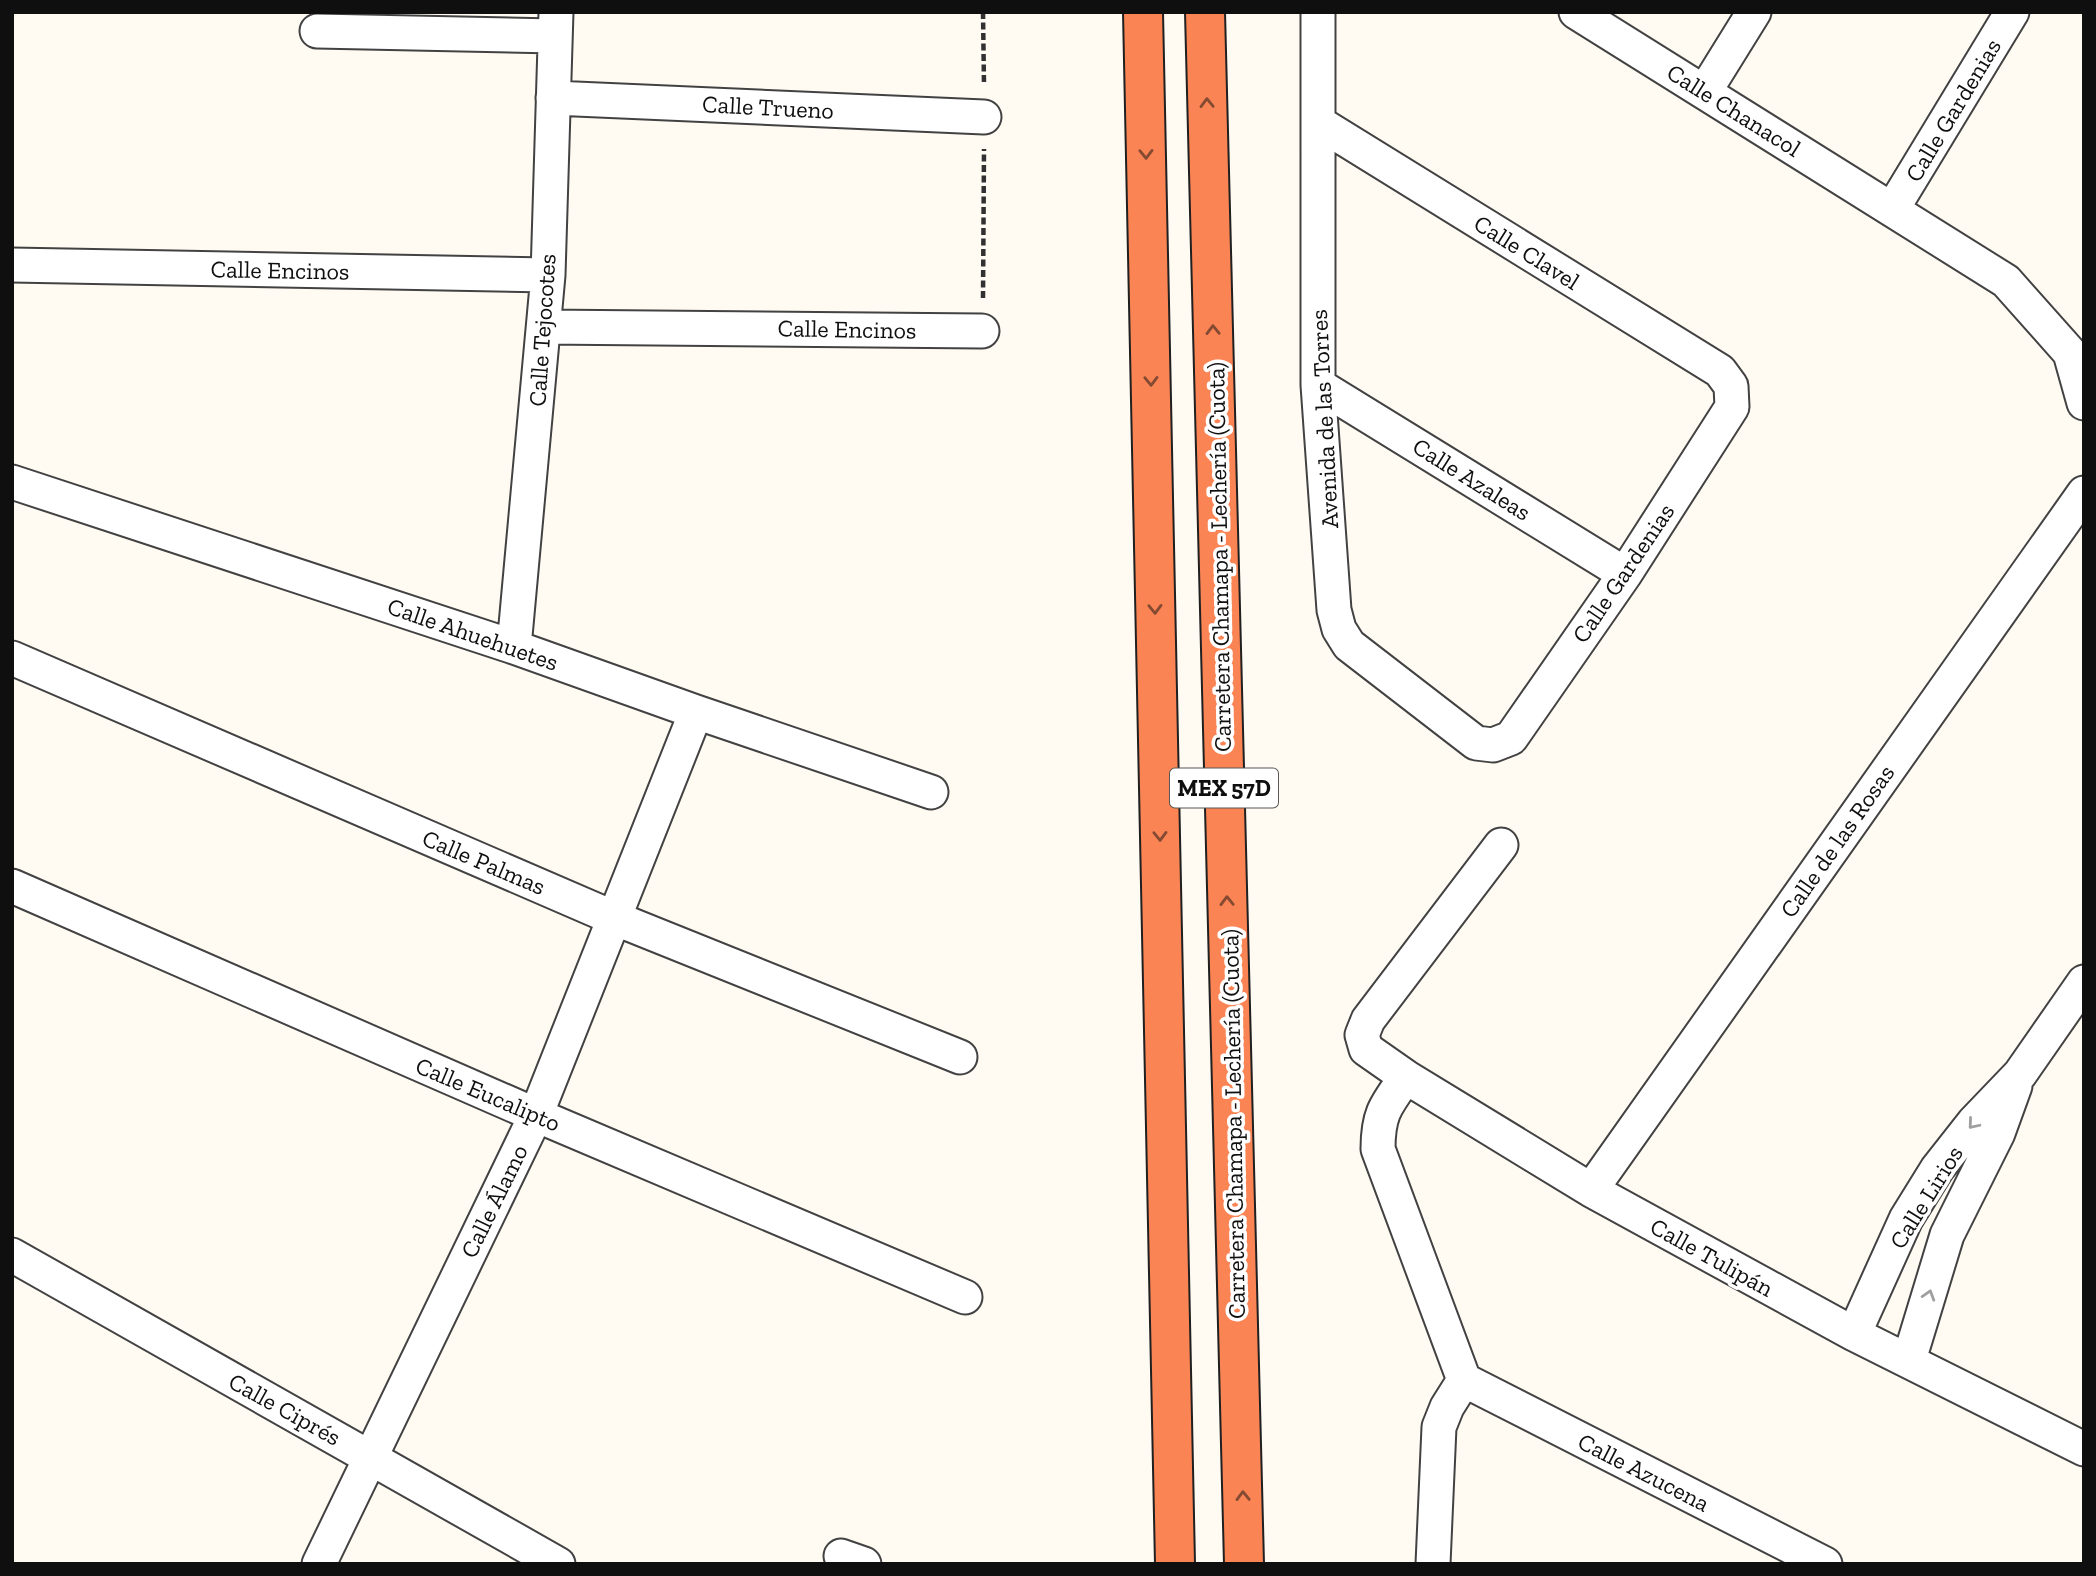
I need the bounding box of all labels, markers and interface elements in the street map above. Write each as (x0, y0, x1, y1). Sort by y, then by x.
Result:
street label: Calle Gardenias (1899, 33, 2007, 187)
street label: Calle Chanacol (1662, 57, 1806, 163)
street label: Calle Trueno (702, 89, 834, 125)
one-way arrow (1199, 97, 1215, 108)
one-way arrow (1138, 149, 1153, 160)
street label: Calle Clavel (1469, 208, 1585, 296)
street label: Calle Tejocotes (522, 253, 562, 407)
street label: Calle Encinos (210, 254, 350, 286)
street label: Avenida de las Torres (1304, 309, 1344, 529)
street label: Calle Encinos (777, 313, 917, 345)
one-way arrow (1205, 325, 1220, 336)
street label: Carretera Chamapa - Lechería (Cuota) (1201, 362, 1237, 752)
one-way arrow (1143, 376, 1158, 387)
street label: Calle Azaleas (1408, 431, 1536, 527)
street label: Calle Gardenias (1566, 498, 1680, 648)
street label: Calle Ahuehuetes (384, 591, 562, 677)
one-way arrow (1148, 604, 1163, 615)
street label: Calle de las Rosas (1774, 759, 1900, 923)
road number: MEX 57D (1170, 768, 1278, 808)
street label: Calle Palmas (418, 823, 550, 901)
one-way arrow (1152, 832, 1168, 842)
one-way arrow (1220, 895, 1235, 906)
street label: Carretera Chamapa - Lechería (Cuota) (1215, 929, 1251, 1319)
street label: Calle Eucalipto (411, 1050, 565, 1138)
one-way arrow (1969, 1116, 1981, 1129)
street label: Calle Álamo (454, 1140, 534, 1262)
street label: Calle Lirios (1883, 1140, 1969, 1254)
street label: Calle Tulipán (1645, 1211, 1779, 1303)
one-way arrow (1921, 1289, 1935, 1301)
street label: Calle Ciprés (224, 1366, 346, 1452)
street label: Calle Azucena (1573, 1426, 1715, 1518)
one-way arrow (1235, 1490, 1250, 1501)

